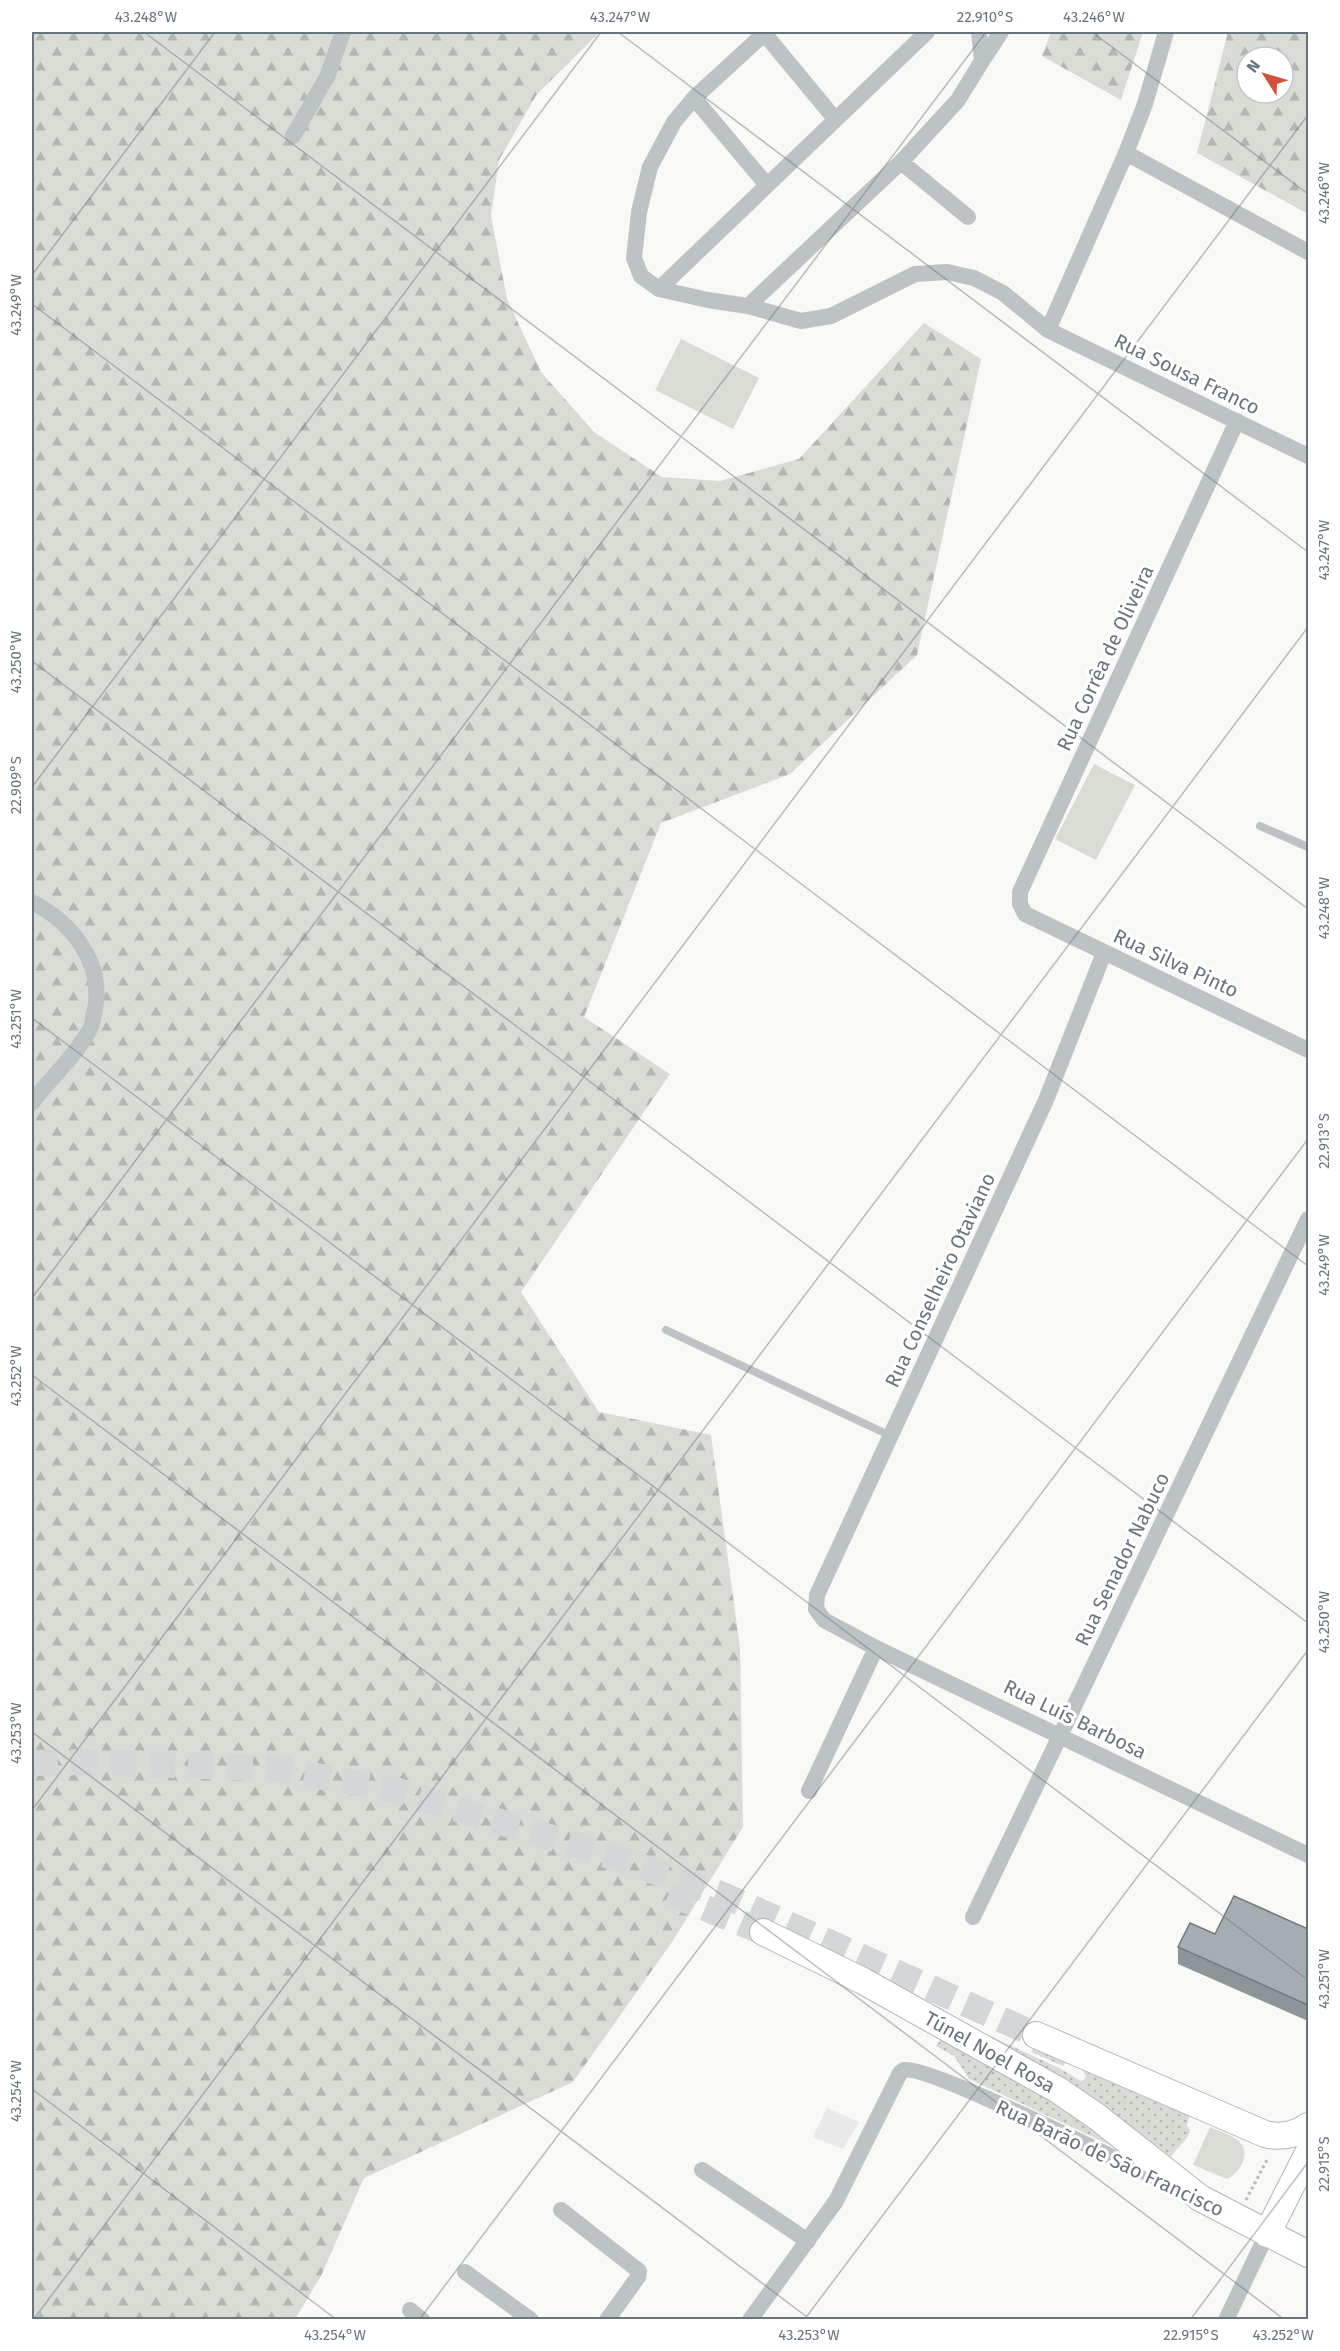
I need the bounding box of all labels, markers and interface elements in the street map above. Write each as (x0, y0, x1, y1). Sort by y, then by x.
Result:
text: 43.248°W (115, 8, 178, 26)
text: 43.247°W (590, 8, 651, 26)
text: 22.910°S (957, 8, 1013, 26)
text: 43.246°W (1063, 8, 1126, 26)
north arrow (1235, 45, 1295, 105)
text: N (1243, 56, 1264, 76)
text: 43.246°W (1315, 161, 1333, 224)
text: 43.249°W (7, 274, 25, 336)
street label: Rua Sousa Franco (1110, 328, 1264, 420)
text: 43.247°W (1315, 519, 1333, 580)
street label: Rua Corrêa de Oliveira (1051, 561, 1159, 755)
text: 43.250°W (7, 630, 25, 693)
text: 22.909°S (7, 756, 25, 814)
text: 43.248°W (1315, 876, 1333, 939)
street label: Rua Silva Pinto (1110, 924, 1242, 1002)
text: 43.251°W (7, 989, 25, 1049)
text: 22.913°S (1315, 1113, 1333, 1169)
street label: Rua Conselheiro Otaviano (880, 1169, 1000, 1391)
text: 43.249°W (1315, 1234, 1333, 1296)
text: 43.252°W (7, 1345, 25, 1407)
street label: Rua Senador Nabuco (1070, 1468, 1174, 1650)
text: 43.250°W (1315, 1590, 1333, 1653)
street label: Rua Luís Barbosa (1000, 1674, 1150, 1764)
text: 43.253°W (7, 1702, 25, 1764)
text: 43.251°W (1315, 1949, 1333, 2009)
street label: Túnel Noel Rosa (920, 2006, 1060, 2098)
text: 43.254°W (7, 2059, 25, 2122)
street label: Rua Barão de São Francisco (992, 2095, 1228, 2221)
text: 22.915°S (1315, 2136, 1333, 2192)
text: 43.254°W (304, 2326, 367, 2344)
text: 43.253°W (778, 2326, 840, 2344)
text: 22.915°S (1163, 2326, 1219, 2344)
text: 43.252°W (1252, 2326, 1314, 2344)

